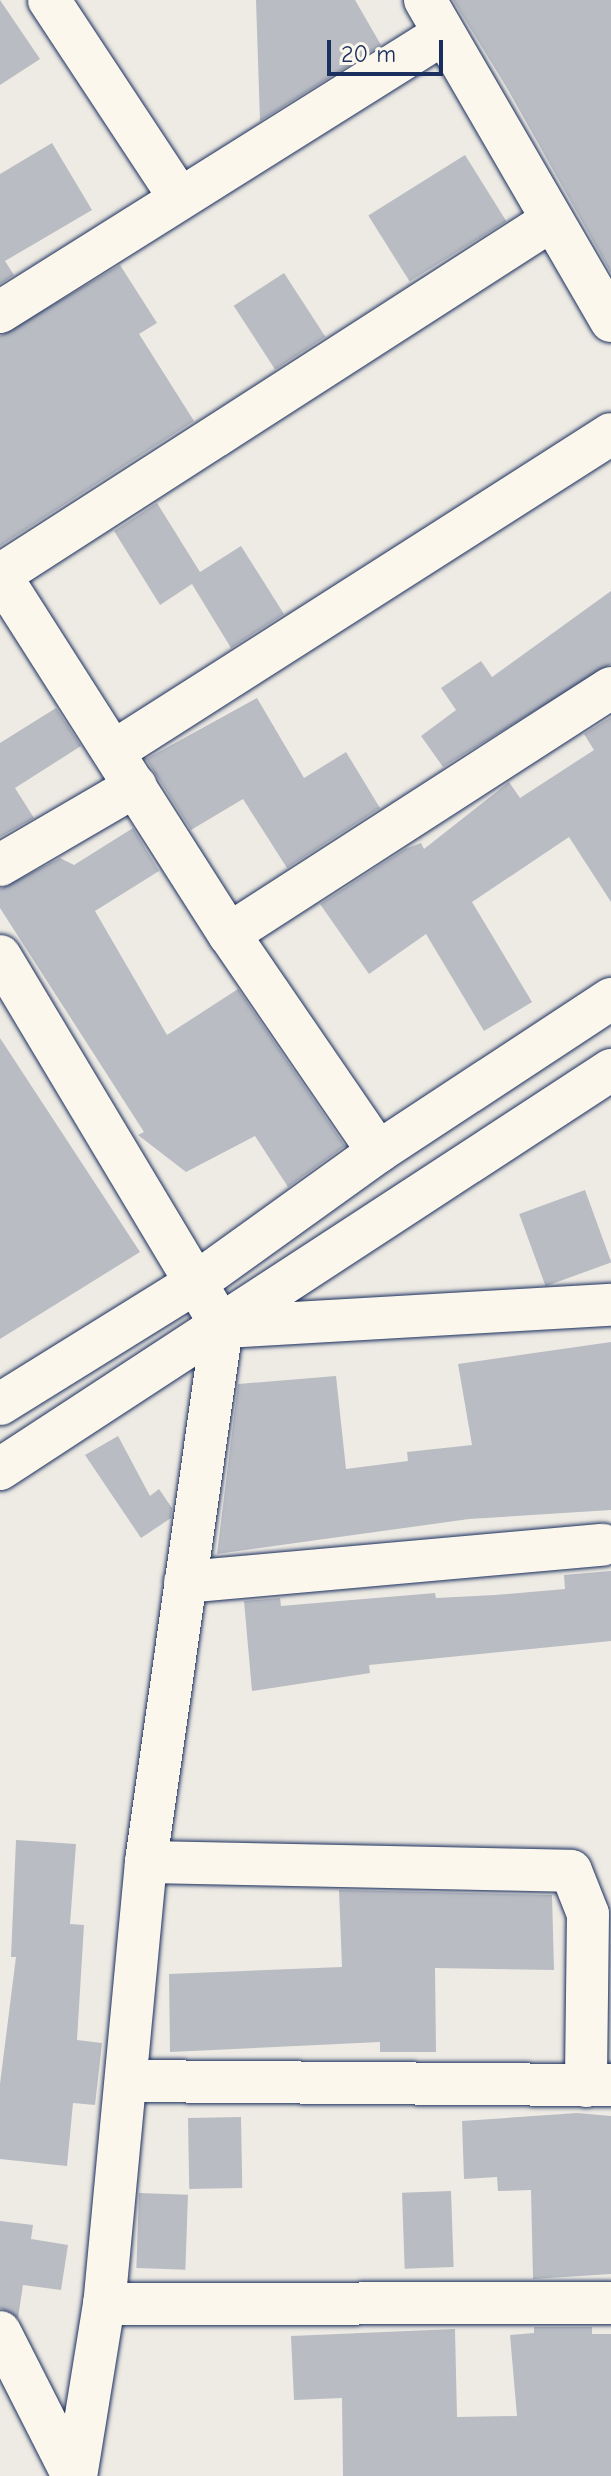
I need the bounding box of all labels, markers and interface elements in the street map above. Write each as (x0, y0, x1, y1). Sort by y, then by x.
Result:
scale bar (331, 24, 447, 74)
text: 20 m (341, 40, 396, 68)

